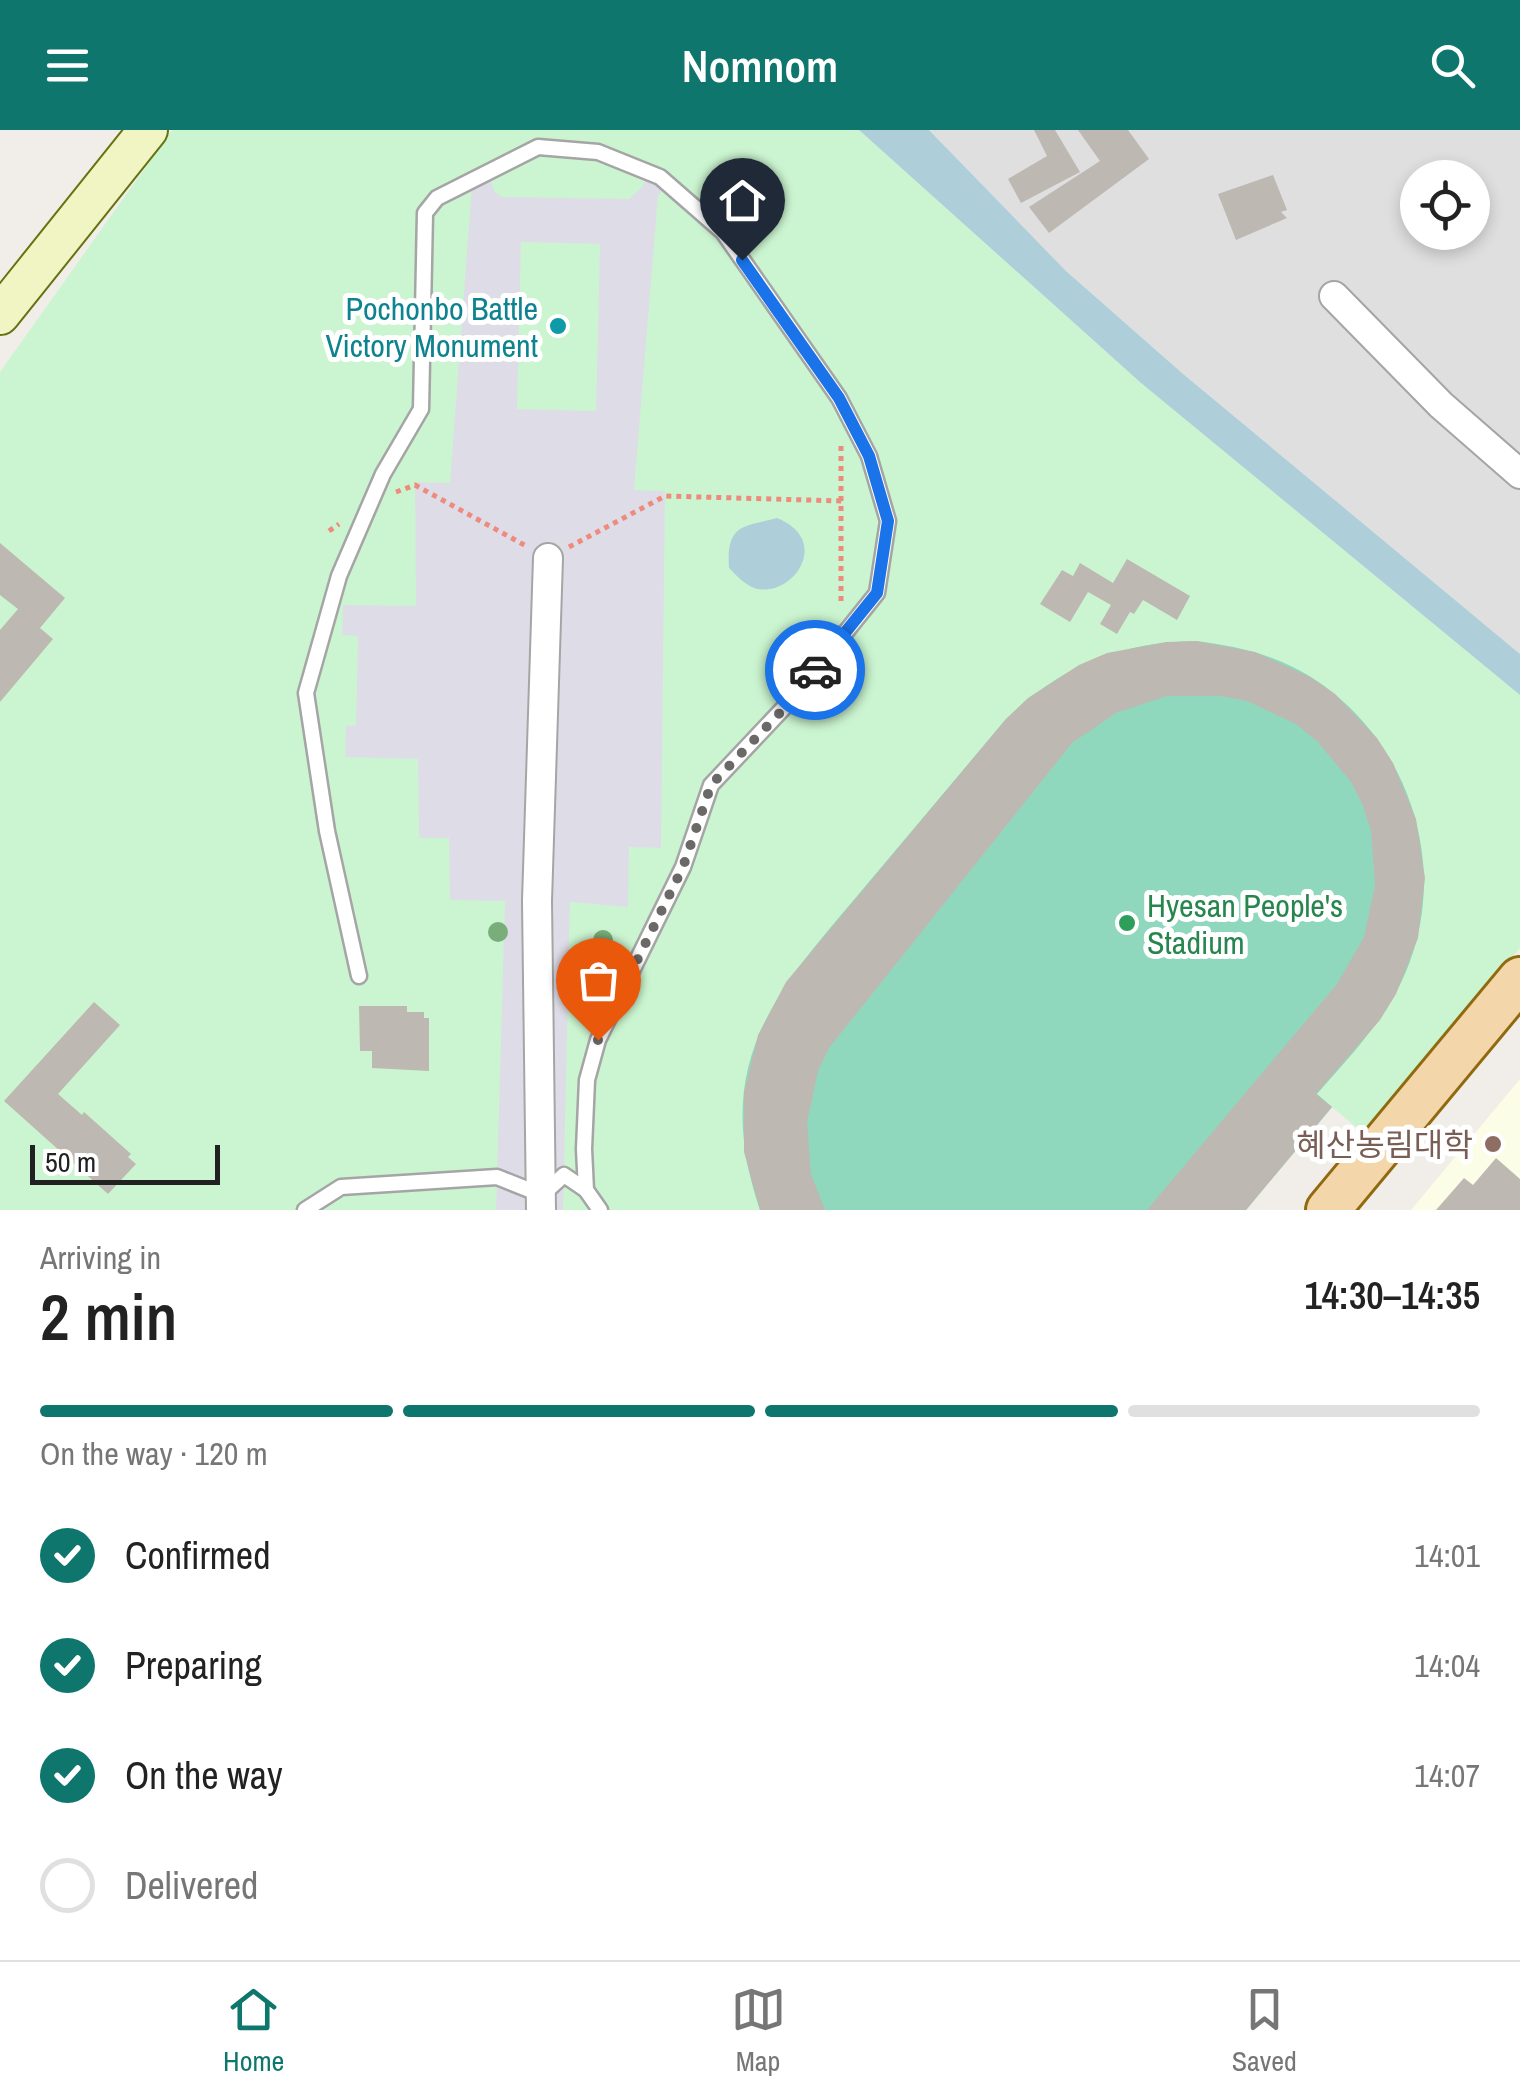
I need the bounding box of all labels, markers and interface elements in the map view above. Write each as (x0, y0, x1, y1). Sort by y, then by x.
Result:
text: Nomnom (682, 35, 838, 96)
icon: menu (40, 38, 95, 93)
icon: search (1425, 38, 1480, 93)
pin (700, 158, 785, 261)
map controls (1400, 160, 1490, 250)
button: locate (1400, 160, 1490, 250)
icon: home (715, 173, 770, 228)
place label: Pochonbo Battle Victory Monument (326, 287, 538, 367)
marker: Pochonbo Battle Victory Monument (547, 315, 569, 337)
courier (765, 620, 865, 720)
icon: car (788, 643, 843, 698)
place label: Hyesan People's Stadium (1147, 884, 1343, 964)
marker: Hyesan People's Stadium (1116, 912, 1138, 934)
pin (556, 938, 641, 1041)
icon: bag (571, 953, 626, 1008)
place label: 혜산농림대학 (1296, 1123, 1473, 1166)
marker: 혜산농림대학 (1482, 1133, 1504, 1155)
scale bar (30, 1140, 220, 1184)
text: 50 m (45, 1143, 96, 1181)
text: Arriving in (40, 1236, 161, 1279)
text: 14:30–14:35 (1304, 1270, 1480, 1321)
text: 2 min (40, 1273, 177, 1360)
text: On the way · 120 m (40, 1432, 268, 1475)
icon: check (40, 1528, 95, 1583)
text: Confirmed (125, 1530, 270, 1581)
text: 14:01 (1414, 1534, 1480, 1577)
icon: check (40, 1638, 95, 1693)
text: Preparing (125, 1640, 262, 1691)
text: 14:04 (1414, 1644, 1480, 1687)
icon: check (40, 1748, 95, 1803)
text: On the way (125, 1750, 283, 1801)
text: 14:07 (1414, 1754, 1480, 1797)
text: Delivered (125, 1860, 258, 1911)
tab: Home (223, 1982, 284, 2080)
tab: Map (731, 1982, 786, 2080)
tab: Saved (1232, 1982, 1297, 2080)

